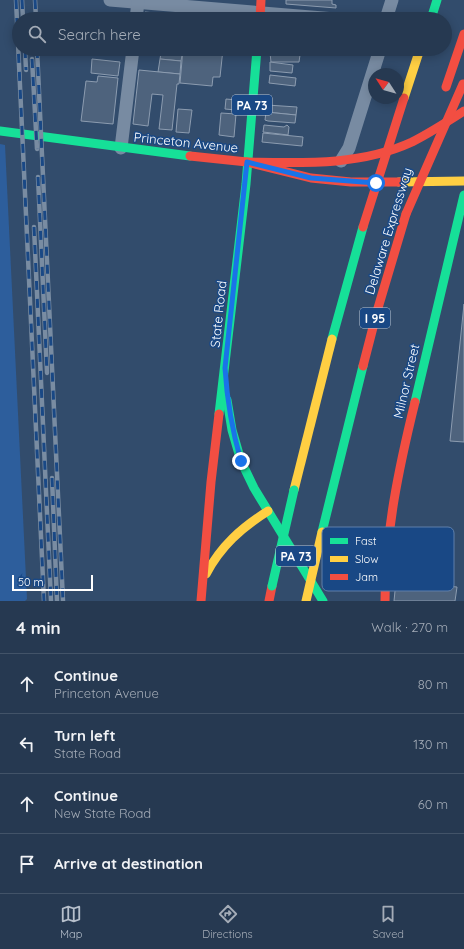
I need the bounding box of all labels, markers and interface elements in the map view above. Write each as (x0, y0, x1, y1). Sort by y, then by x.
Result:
search box (12, 12, 452, 56)
icon: search (26, 23, 48, 45)
text: Search here (58, 25, 141, 44)
north arrow (368, 68, 404, 104)
road number: PA 73 (232, 95, 272, 115)
street label: Princeton Avenue (133, 129, 239, 155)
street label: Delaware Expressway (361, 166, 415, 296)
route start (367, 174, 385, 192)
street label: State Road (207, 280, 229, 348)
road number: I 95 (360, 308, 390, 328)
street label: Milnor Street (390, 342, 422, 420)
route end (232, 452, 250, 470)
legend (322, 527, 454, 591)
text: Fast (355, 534, 377, 548)
road number: PA 73 (276, 546, 316, 566)
text: Slow (355, 552, 379, 566)
text: Jam (355, 570, 378, 584)
scale bar (12, 573, 93, 592)
text: 50 m (18, 575, 44, 589)
text: 4 min (16, 617, 61, 638)
text: Walk · 270 m (371, 619, 448, 635)
text: Continue (54, 666, 118, 685)
icon: ahead (16, 673, 38, 695)
text: 80 m (418, 676, 448, 692)
text: Princeton Avenue (54, 685, 159, 701)
text: Turn left (54, 726, 116, 745)
icon: left (16, 733, 38, 755)
text: 130 m (413, 736, 448, 752)
text: State Road (54, 745, 121, 761)
text: Continue (54, 786, 118, 805)
icon: ahead (16, 793, 38, 815)
text: 60 m (418, 796, 448, 812)
text: New State Road (54, 805, 151, 821)
icon: arrive (16, 853, 38, 875)
text: Arrive at destination (54, 854, 203, 873)
tab: Map (60, 903, 82, 941)
tab: Directions (202, 903, 253, 941)
tab: Saved (373, 903, 404, 941)

